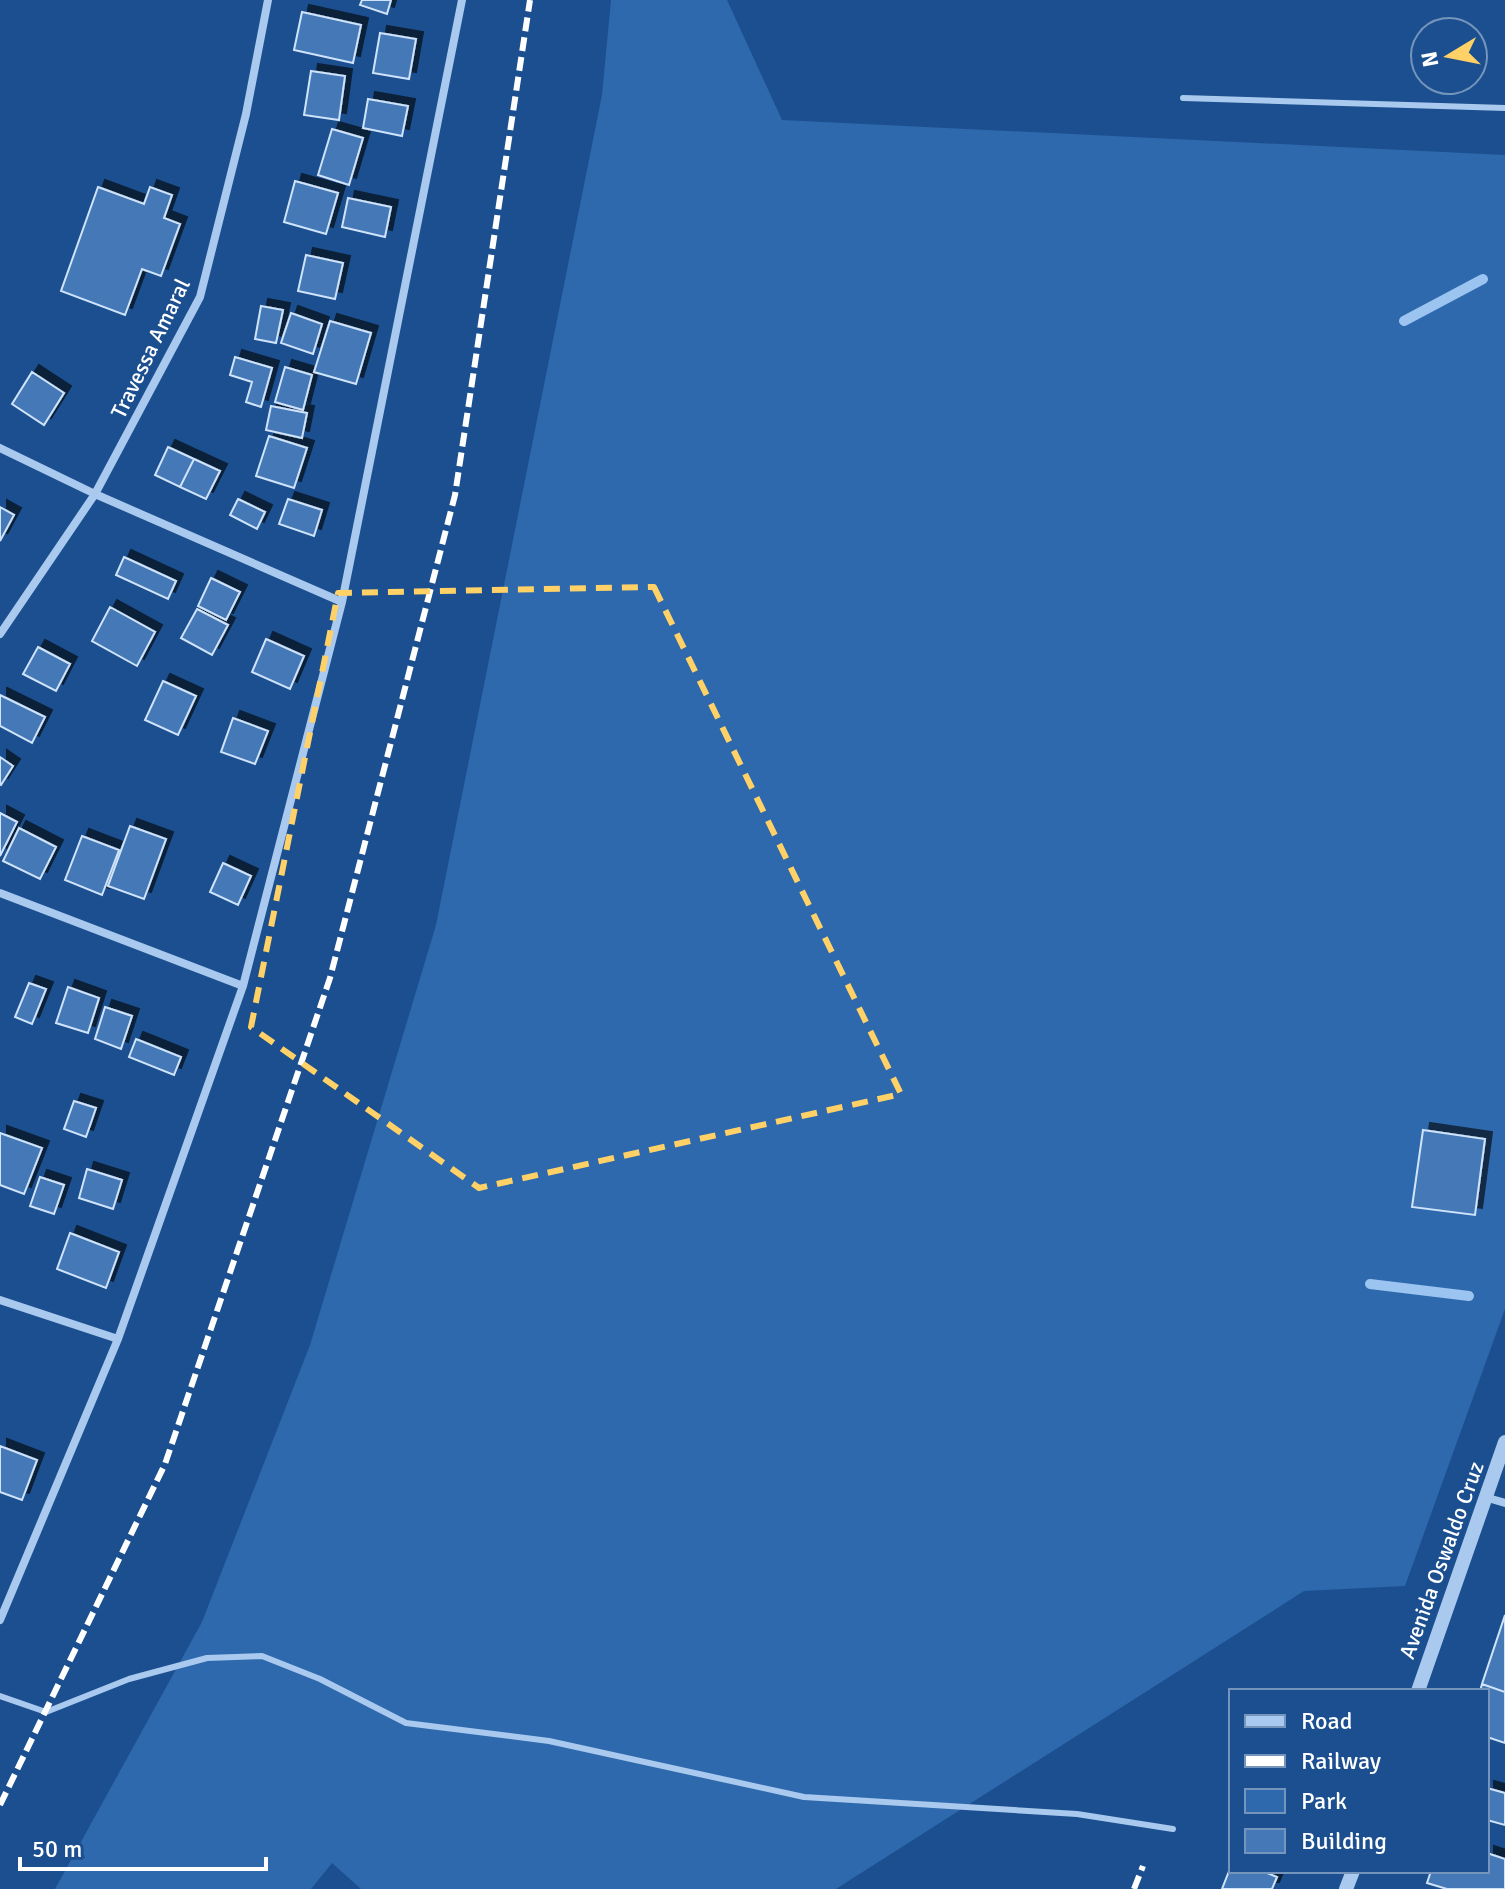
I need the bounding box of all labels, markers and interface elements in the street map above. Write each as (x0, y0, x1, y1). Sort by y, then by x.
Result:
north arrow (1409, 16, 1489, 96)
text: N (1415, 50, 1444, 69)
street label: Travessa Amaral (105, 274, 196, 423)
street label: Avenida Oswaldo Cruz (1393, 1458, 1490, 1662)
legend (1229, 1689, 1489, 1873)
text: Road (1301, 1706, 1352, 1736)
text: Railway (1301, 1746, 1381, 1776)
text: Park (1301, 1786, 1347, 1816)
scale bar (20, 1821, 266, 1871)
text: Building (1301, 1826, 1387, 1856)
text: 50 m (32, 1834, 82, 1864)

